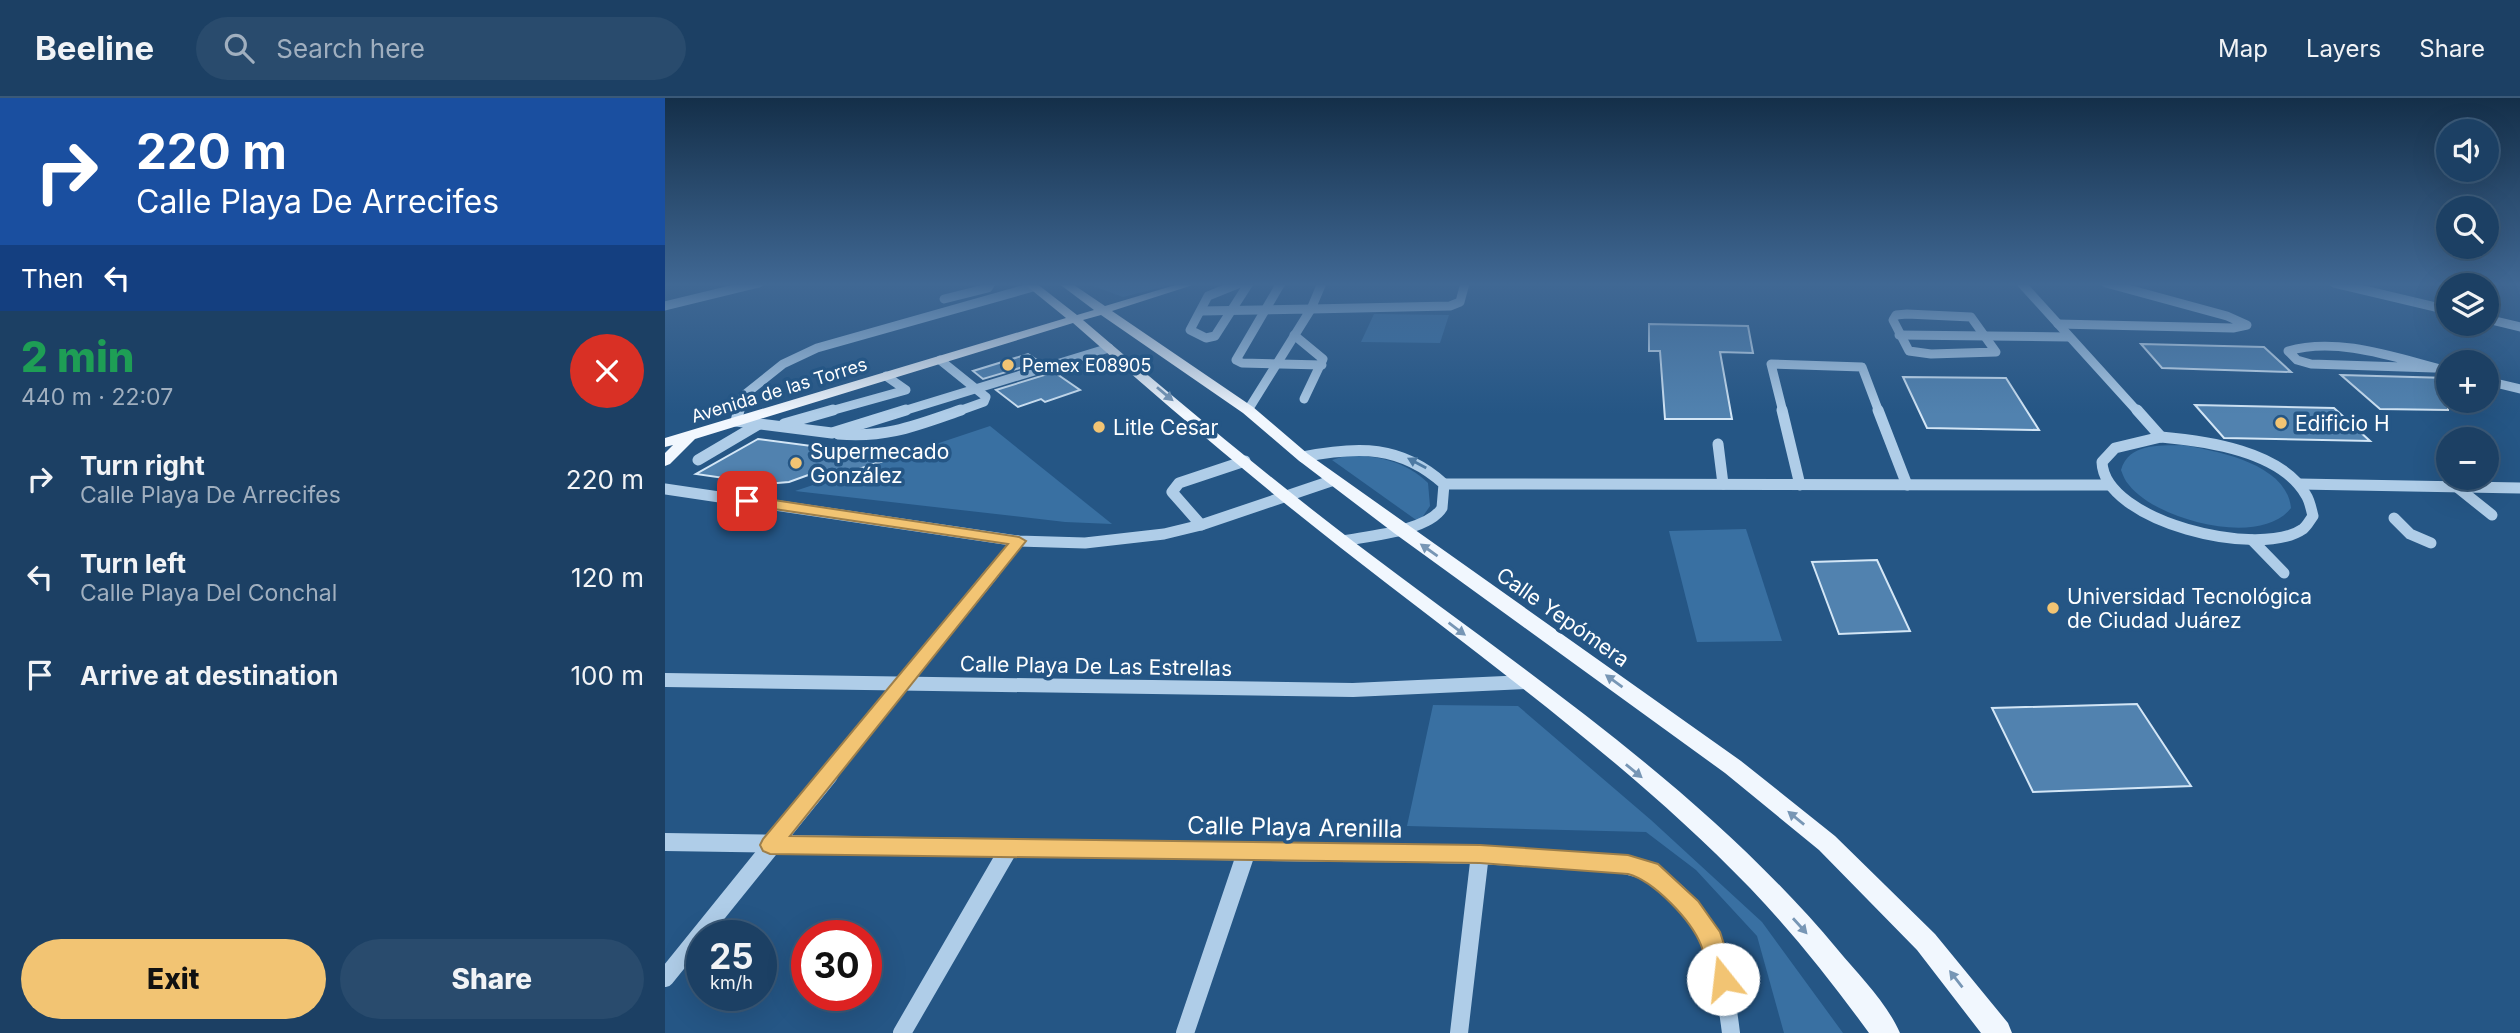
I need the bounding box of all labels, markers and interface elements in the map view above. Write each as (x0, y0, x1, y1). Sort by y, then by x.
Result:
search box (196, 17, 686, 80)
text: Beeline (35, 28, 154, 68)
icon: search (220, 29, 258, 67)
text: Search here (276, 33, 425, 64)
text: Map (2218, 34, 2268, 63)
text: Layers (2306, 34, 2381, 63)
text: Share (2419, 34, 2485, 63)
map controls (2436, 119, 2499, 490)
button: sound (2436, 119, 2499, 182)
text: 220 m (136, 122, 287, 181)
icon: right (21, 126, 112, 217)
text: Calle Playa De Arrecifes (136, 182, 499, 221)
button: search (2436, 196, 2499, 259)
icon: left (98, 259, 136, 297)
text: Then (21, 263, 84, 294)
button: layers (2436, 273, 2499, 336)
text: 2 min (21, 331, 135, 382)
button: close (570, 334, 644, 408)
button: + (2436, 350, 2499, 413)
street label: Avenida de las Torres (689, 353, 869, 427)
place label: Pemex E08905 (1022, 355, 1151, 376)
marker: Pemex E08905 (1000, 357, 1016, 373)
text: 440 m · 22:07 (21, 383, 173, 411)
one-way arrow (1156, 386, 1173, 401)
place label: Edificio H (2295, 411, 2390, 436)
place label: Litle Cesar (1113, 415, 1219, 440)
marker: Edificio H (2273, 415, 2289, 431)
marker: Litle Cesar (1091, 419, 1107, 435)
button: − (2436, 427, 2499, 490)
place label: Supermecado González (810, 439, 949, 488)
text: Turn right (80, 450, 205, 481)
marker: Supermecado González (788, 455, 804, 471)
one-way arrow (1407, 457, 1427, 468)
icon: right (21, 460, 59, 498)
text: 220 m (566, 464, 644, 495)
pin (717, 471, 777, 531)
text: Calle Playa De Arrecifes (80, 481, 341, 509)
icon: arrive (728, 482, 766, 520)
one-way arrow (1420, 543, 1438, 557)
text: Turn left (80, 548, 186, 579)
icon: left (21, 558, 59, 596)
text: 120 m (571, 562, 644, 593)
street label: Calle Yepómera (1492, 562, 1634, 672)
text: Calle Playa Del Conchal (80, 579, 337, 607)
place label: Universidad Tecnológica de Ciudad Juárez (2067, 584, 2312, 633)
marker: Universidad Tecnológica de Ciudad Juárez (2045, 600, 2061, 616)
one-way arrow (1447, 621, 1465, 636)
street label: Calle Playa De Las Estrellas (960, 651, 1232, 681)
icon: arrive (21, 656, 59, 694)
text: Arrive at destination (80, 660, 339, 691)
text: 100 m (571, 660, 644, 691)
one-way arrow (1605, 674, 1624, 688)
one-way arrow (1625, 763, 1643, 778)
street label: Calle Playa Arenilla (1187, 811, 1403, 843)
one-way arrow (1788, 811, 1805, 826)
one-way arrow (1792, 917, 1808, 935)
speed limit sign: 30 (791, 920, 882, 1011)
text: 25 (709, 935, 754, 977)
button: Exit (21, 939, 326, 1019)
button: Share (340, 939, 644, 1019)
position arrow (1686, 942, 1760, 1016)
one-way arrow (1948, 971, 1963, 989)
text: km/h (710, 972, 753, 993)

